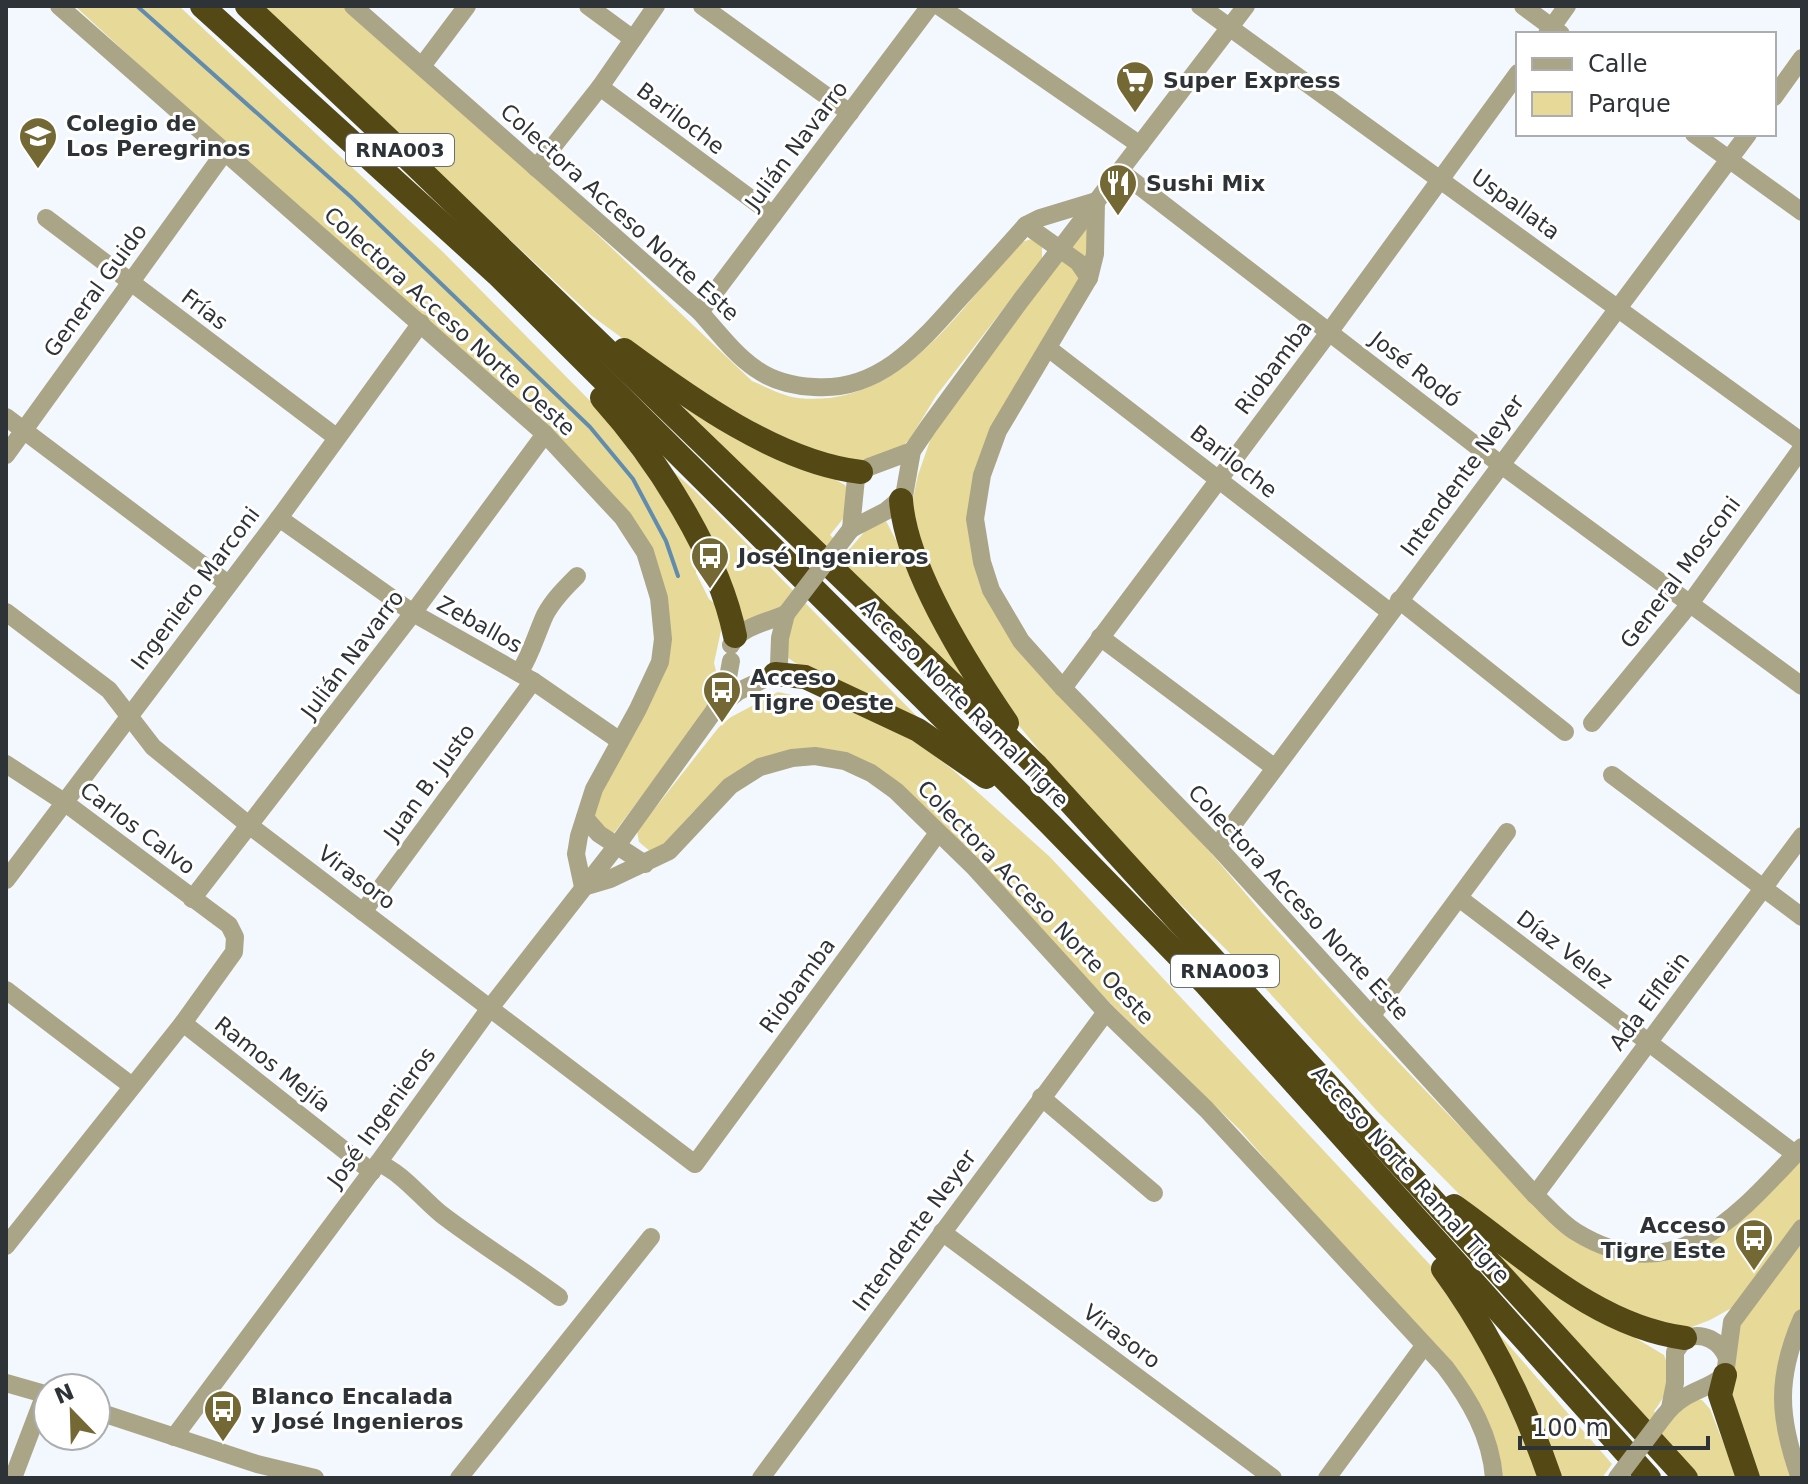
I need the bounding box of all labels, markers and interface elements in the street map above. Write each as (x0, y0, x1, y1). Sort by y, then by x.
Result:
legend (1516, 32, 1776, 136)
text: Calle (1588, 50, 1648, 78)
supermarket icon: Super Express (1114, 59, 1156, 114)
place label: Super Express (1163, 68, 1341, 93)
street label: Julián Navarro (739, 76, 853, 216)
street label: Bariloche (632, 77, 729, 159)
text: Parque (1588, 90, 1671, 118)
street label: Colectora Acceso Norte Este (495, 99, 744, 326)
place label: Colegio de Los Peregrinos (66, 111, 251, 161)
school or university icon: Colegio de Los Peregrinos (17, 115, 59, 170)
road number: RNA003 (346, 134, 454, 166)
restaurant icon: Sushi Mix (1097, 162, 1139, 217)
street label: Uspallata (1467, 164, 1565, 245)
place label: Sushi Mix (1146, 171, 1265, 196)
street label: Colectora Acceso Norte Oeste (319, 202, 580, 441)
street label: General Guido (39, 219, 152, 362)
street label: Frías (177, 284, 233, 335)
street label: Riobamba (1230, 315, 1317, 419)
street label: José Rodó (1364, 325, 1466, 412)
street label: Intendente Neyer (1396, 389, 1530, 561)
street label: Bariloche (1185, 420, 1282, 503)
street label: General Mosconi (1615, 492, 1746, 653)
street label: Ingeniero Marconi (126, 502, 265, 675)
bus stop icon: José Ingenieros (689, 535, 731, 590)
place label: José Ingenieros (736, 544, 929, 569)
street label: Julián Navarro (295, 585, 409, 725)
street label: Zeballos (433, 591, 527, 658)
street label: Acceso Norte Ramal Tigre (856, 594, 1074, 812)
place label: Acceso Tigre Oeste (750, 665, 894, 715)
bus stop icon: Acceso Tigre Oeste (701, 669, 743, 724)
street label: Juan B. Justo (378, 719, 480, 847)
street label: Colectora Acceso Norte Oeste (912, 775, 1159, 1029)
street label: Carlos Calvo (75, 777, 200, 880)
street label: Colectora Acceso Norte Este (1183, 780, 1414, 1025)
street label: Virasoro (313, 840, 400, 915)
street label: Díaz Velez (1512, 905, 1617, 993)
street label: Riobamba (755, 933, 840, 1038)
street label: Ada Elflein (1604, 947, 1694, 1055)
road number: RNA003 (1171, 955, 1279, 987)
street label: Ramos Mejía (210, 1011, 335, 1117)
street label: José Ingenieros (321, 1042, 441, 1194)
street label: Acceso Norte Ramal Tigre (1306, 1061, 1515, 1288)
street label: Intendente Neyer (848, 1144, 982, 1316)
place label: Acceso Tigre Este (1601, 1213, 1726, 1263)
bus stop icon: Acceso Tigre Este (1733, 1217, 1775, 1272)
street label: Virasoro (1078, 1299, 1165, 1374)
north arrow (32, 1372, 112, 1452)
text: N (51, 1379, 78, 1409)
place label: Blanco Encalada y José Ingenieros (251, 1384, 464, 1434)
bus stop icon: Blanco Encalada y José Ingenieros (202, 1388, 244, 1443)
scale bar (1520, 1400, 1708, 1450)
text: 100 m (1532, 1414, 1609, 1442)

